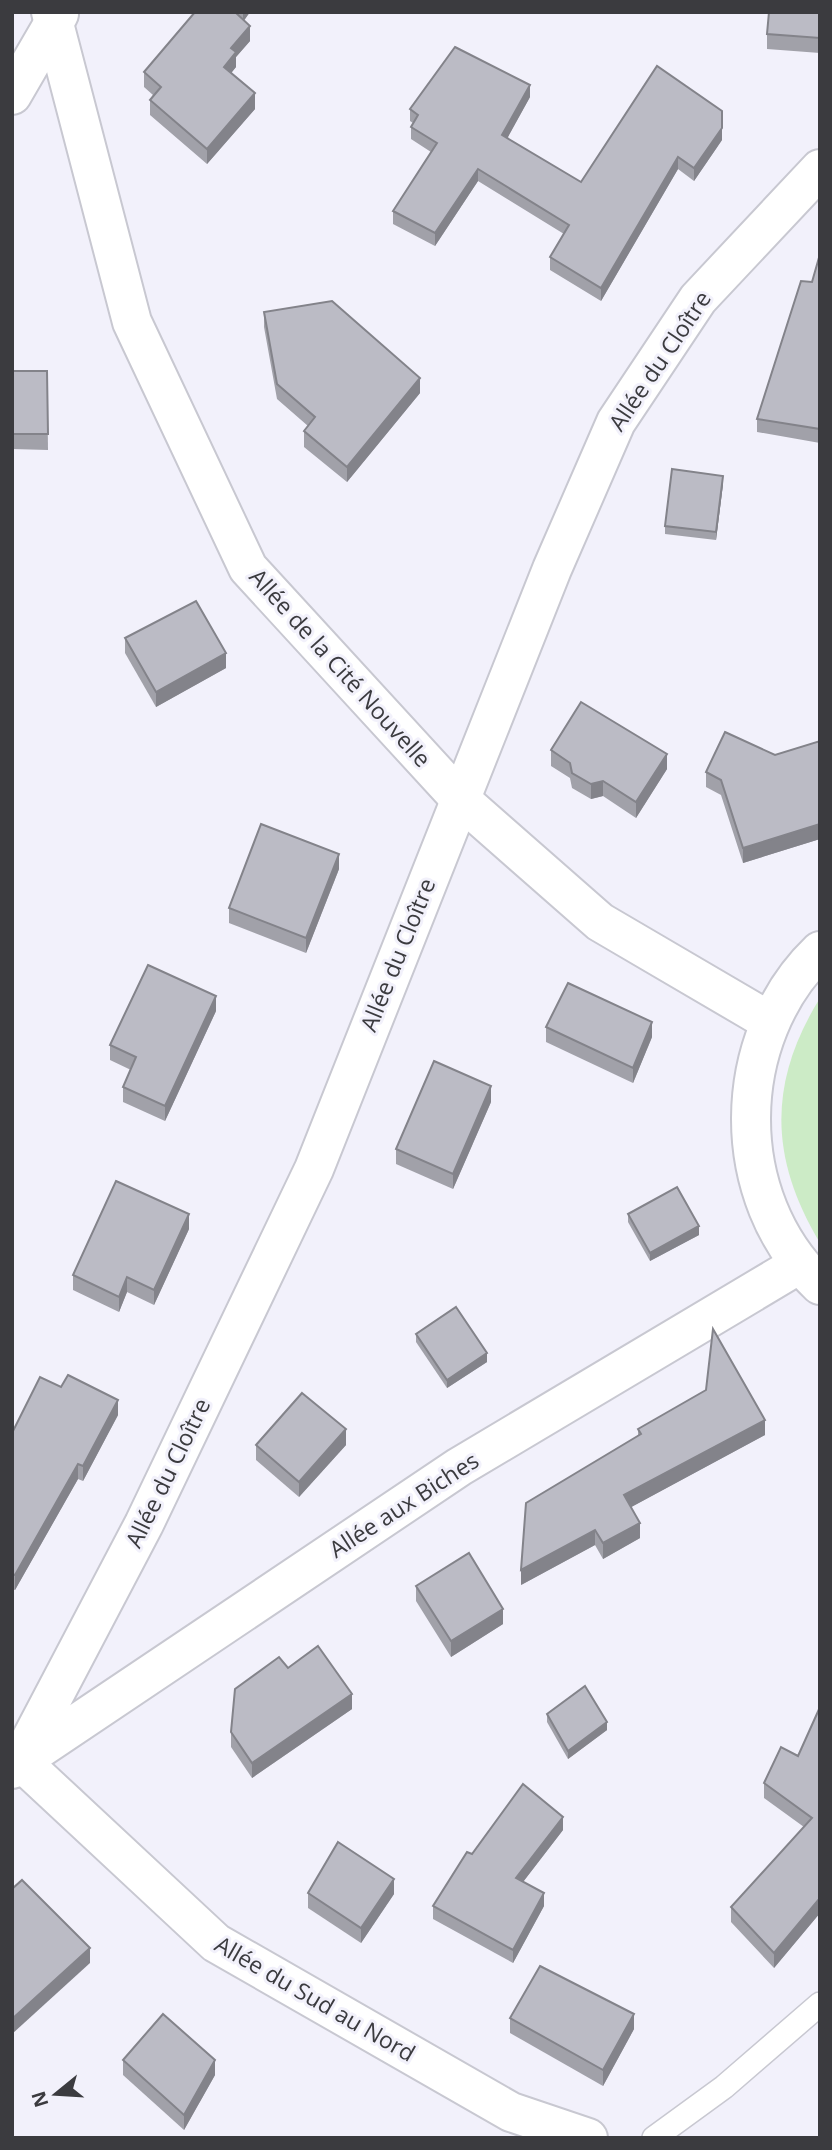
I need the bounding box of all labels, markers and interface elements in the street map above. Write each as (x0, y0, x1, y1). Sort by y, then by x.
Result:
street label: Allée du Cloître (600, 284, 718, 437)
street label: Allée de la Cité Nouvelle (243, 561, 439, 774)
street label: Allée du Cloître (352, 873, 442, 1036)
street label: Allée du Cloître (117, 1392, 217, 1553)
street label: Allée aux Biches (322, 1444, 485, 1565)
street label: Allée du Sud au Nord (209, 1928, 422, 2069)
north arrow (21, 2059, 91, 2129)
text: N (25, 2088, 55, 2111)

